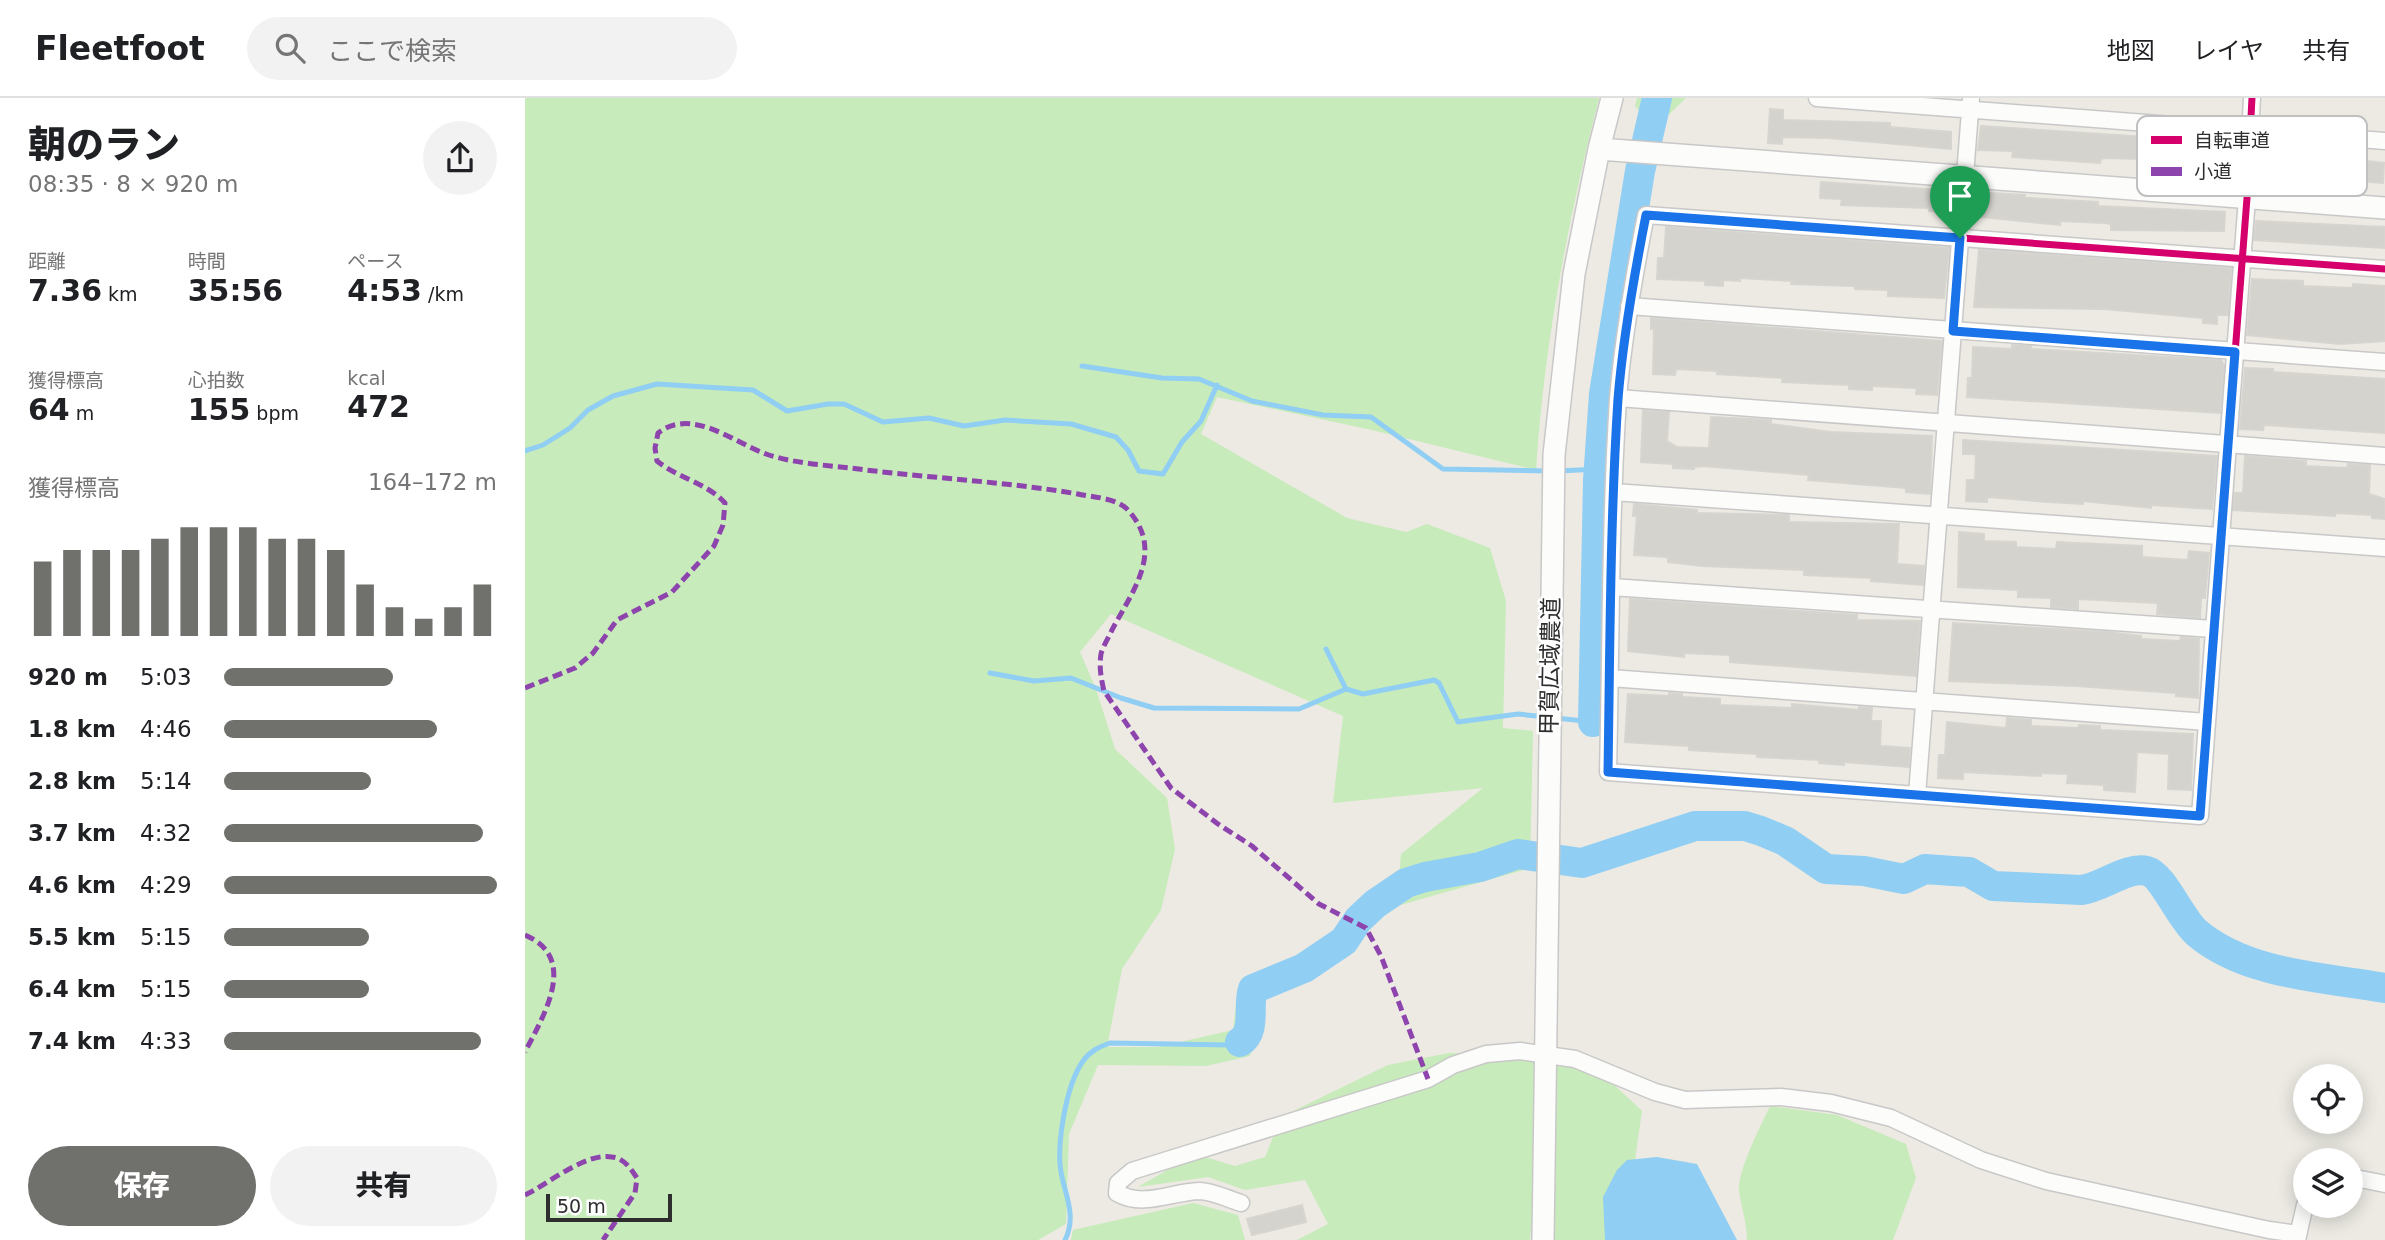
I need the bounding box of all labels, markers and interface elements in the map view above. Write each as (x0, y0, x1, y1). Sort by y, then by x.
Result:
search box (247, 17, 737, 80)
text: Fleetfoot (35, 29, 205, 68)
icon: search (271, 29, 309, 67)
text: ここで検索 (327, 36, 457, 66)
text: 地図 (2107, 37, 2155, 65)
text: レイヤ (2193, 37, 2264, 65)
text: 共有 (2302, 37, 2350, 65)
legend (2137, 116, 2367, 196)
button: share (423, 121, 497, 195)
text: 朝のラン (28, 123, 180, 167)
text: 自転車道 (2194, 129, 2270, 151)
text: 小道 (2194, 160, 2232, 182)
pin (1930, 166, 1990, 238)
text: 08:35 · 8 × 920 m (28, 171, 238, 197)
icon: arrive (1941, 177, 1979, 215)
text: 距離 (28, 250, 66, 272)
text: 時間 (188, 250, 226, 272)
text: ペース (347, 250, 403, 272)
text: 7.36 (28, 273, 102, 308)
text: 35:56 (188, 273, 283, 308)
text: 4:53 (347, 273, 422, 308)
text: km (102, 283, 138, 305)
text: /km (422, 283, 464, 305)
text: kcal (347, 367, 386, 389)
text: 獲得標高 (28, 369, 104, 391)
text: 心拍数 (188, 369, 245, 391)
text: 472 (347, 389, 410, 424)
text: 64 (28, 392, 70, 427)
text: 155 (188, 392, 250, 427)
text: m (70, 402, 94, 424)
text: bpm (250, 402, 299, 424)
text: 164–172 m (368, 469, 497, 495)
text: 獲得標高 (28, 475, 120, 501)
street label: 甲賀広域農道 (1536, 597, 1564, 735)
text: 920 m (28, 664, 108, 690)
text: 5:03 (140, 664, 192, 690)
text: 1.8 km (28, 716, 116, 742)
text: 4:46 (140, 716, 192, 742)
text: 2.8 km (28, 768, 116, 794)
text: 5:14 (140, 768, 192, 794)
text: 3.7 km (28, 820, 116, 846)
text: 4:32 (140, 820, 192, 846)
text: 4.6 km (28, 872, 116, 898)
text: 4:29 (140, 872, 192, 898)
text: 5.5 km (28, 924, 116, 950)
text: 5:15 (140, 924, 192, 950)
text: 6.4 km (28, 976, 116, 1002)
text: 5:15 (140, 976, 192, 1002)
text: 7.4 km (28, 1028, 116, 1054)
text: 4:33 (140, 1028, 192, 1054)
map controls (2293, 1064, 2363, 1218)
button: locate (2293, 1064, 2363, 1134)
button: 保存 (28, 1146, 256, 1226)
button: 共有 (270, 1146, 497, 1226)
button: layers (2293, 1148, 2363, 1218)
scale bar (546, 1191, 672, 1223)
text: 50 m (557, 1195, 606, 1217)

